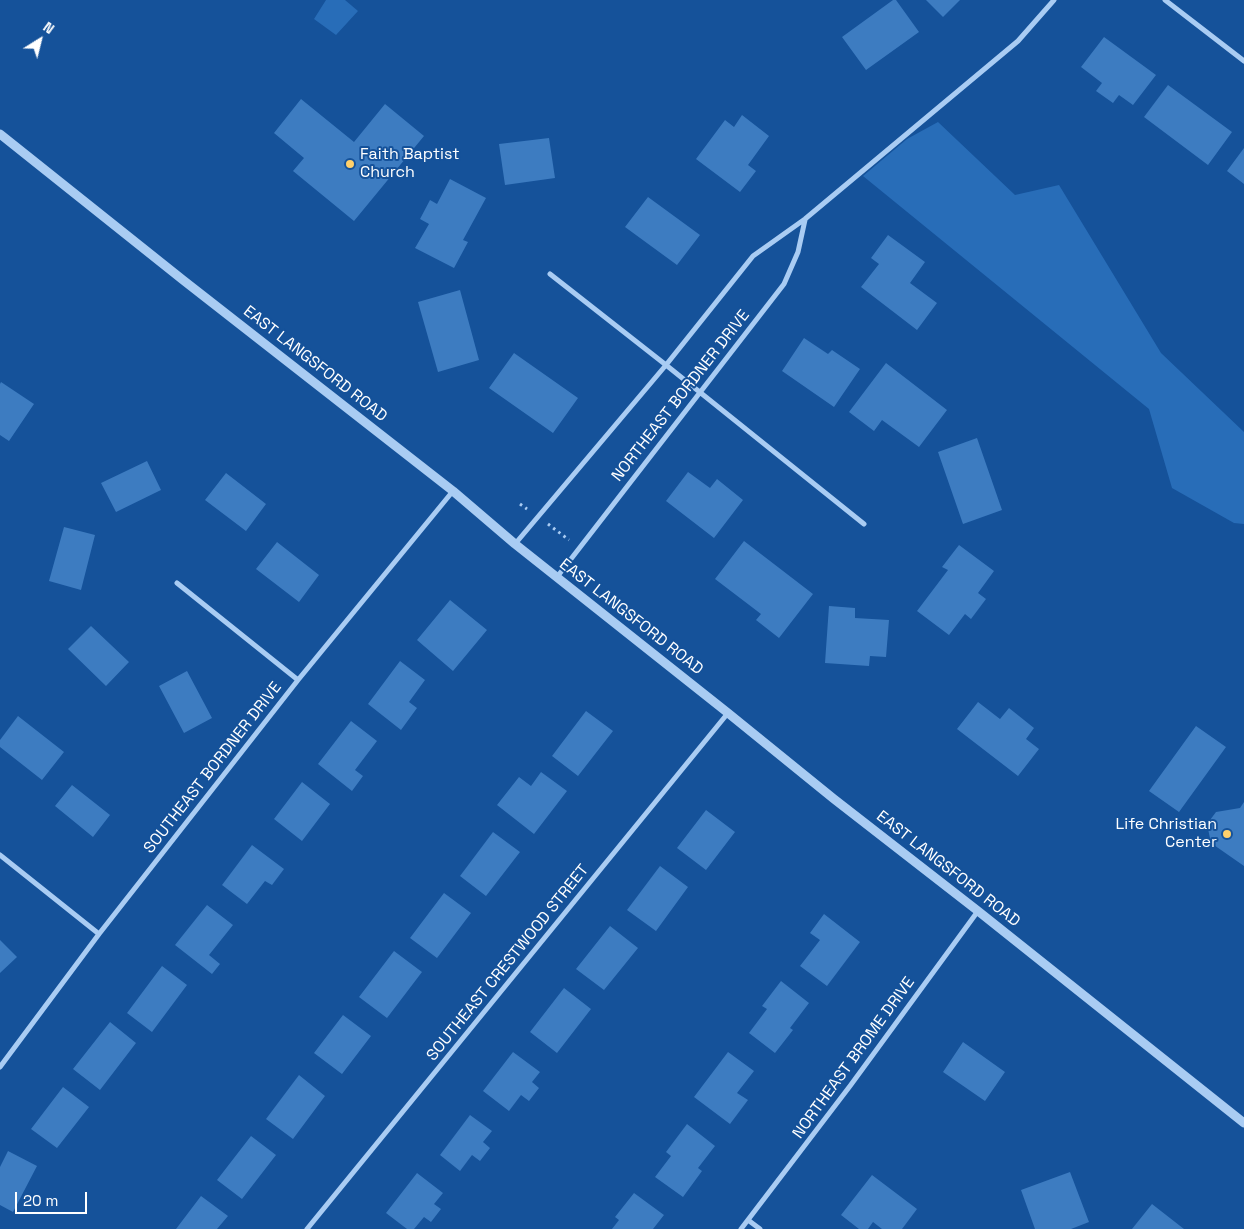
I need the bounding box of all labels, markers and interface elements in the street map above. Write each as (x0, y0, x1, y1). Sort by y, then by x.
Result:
north arrow (15, 15, 65, 65)
text: N (40, 18, 58, 38)
place label: Faith Baptist Church (360, 145, 460, 183)
marker: Faith Baptist Church (344, 158, 356, 170)
street label: EAST LANGSFORD ROAD (239, 302, 391, 426)
street label: NORTHEAST BORDNER DRIVE (608, 306, 754, 486)
street label: EAST LANGSFORD ROAD (555, 555, 707, 679)
street label: SOUTHEAST BORDNER DRIVE (140, 678, 286, 858)
street label: EAST LANGSFORD ROAD (872, 807, 1024, 931)
place label: Life Christian Center (1115, 815, 1217, 853)
marker: Life Christian Center (1221, 828, 1233, 840)
street label: SOUTHEAST CRESTWOOD STREET (423, 861, 593, 1065)
street label: NORTHEAST BROME DRIVE (789, 974, 919, 1142)
scale bar (18, 1182, 90, 1214)
text: 20 m (23, 1191, 58, 1210)

